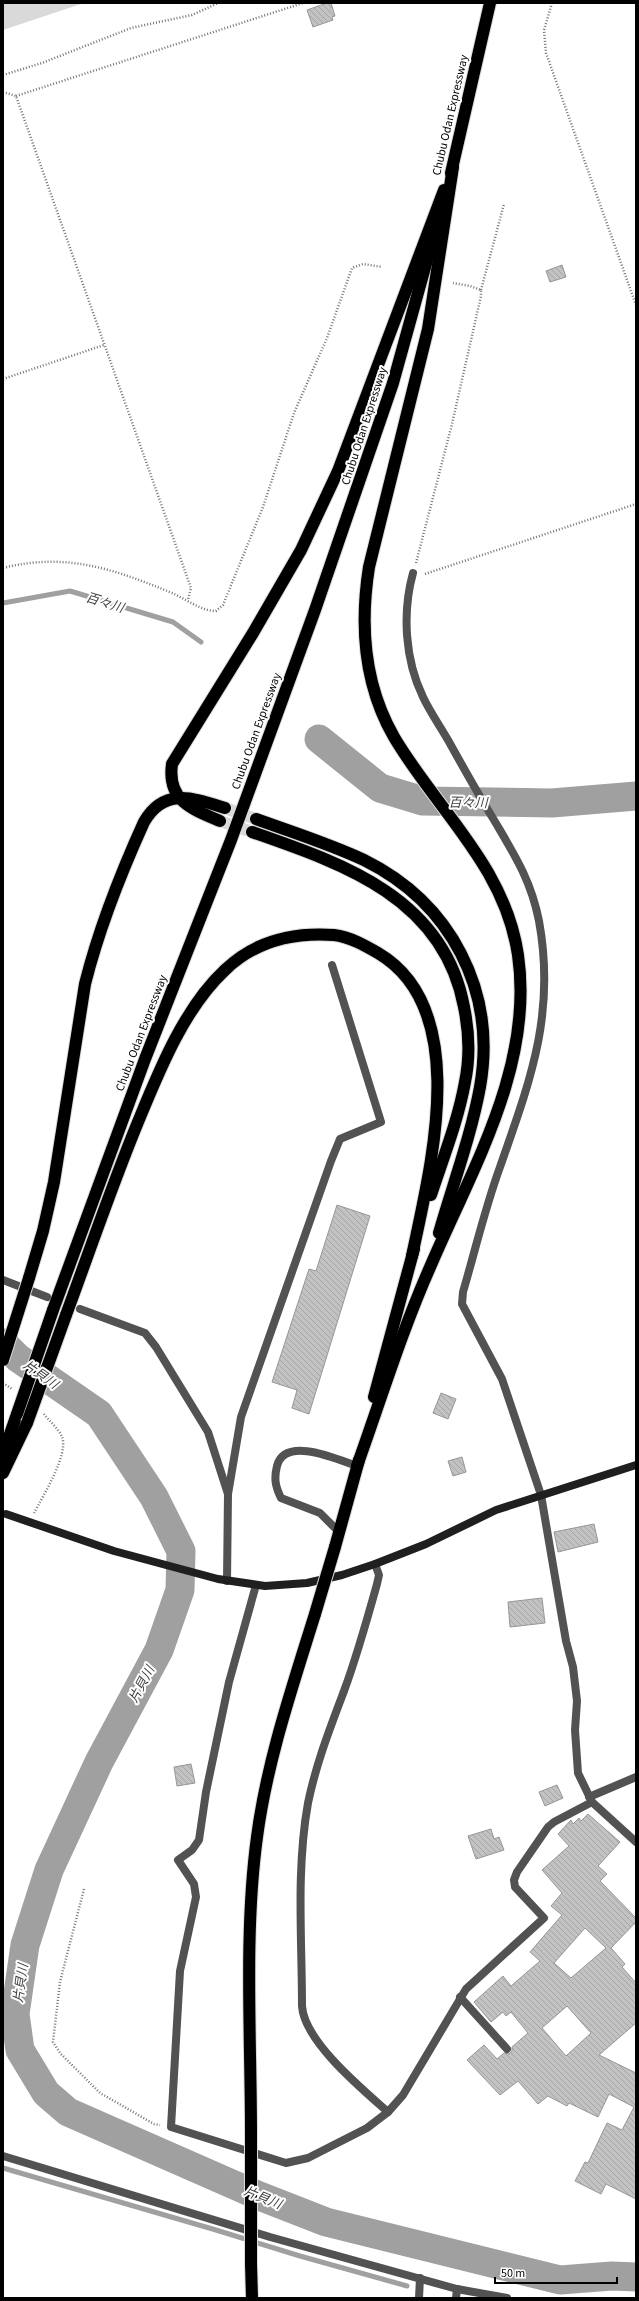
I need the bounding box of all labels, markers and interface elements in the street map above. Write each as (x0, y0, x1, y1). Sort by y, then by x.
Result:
street label: Chubu Odan Expressway (428, 53, 473, 177)
street label: Chubu Odan Expressway (337, 365, 392, 487)
water label: 百々川 (83, 589, 128, 618)
street label: Chubu Odan Expressway (227, 670, 286, 792)
water label: 百々川 (448, 794, 490, 812)
street label: Chubu Odan Expressway (111, 972, 172, 1094)
water label: 片貝川 (19, 1356, 63, 1395)
water label: 片貝川 (125, 1661, 160, 1706)
water label: 片貝川 (9, 1961, 33, 2004)
water label: 片貝川 (241, 2182, 286, 2214)
scale bar (495, 2259, 617, 2285)
text: 50 m (501, 2265, 525, 2282)

